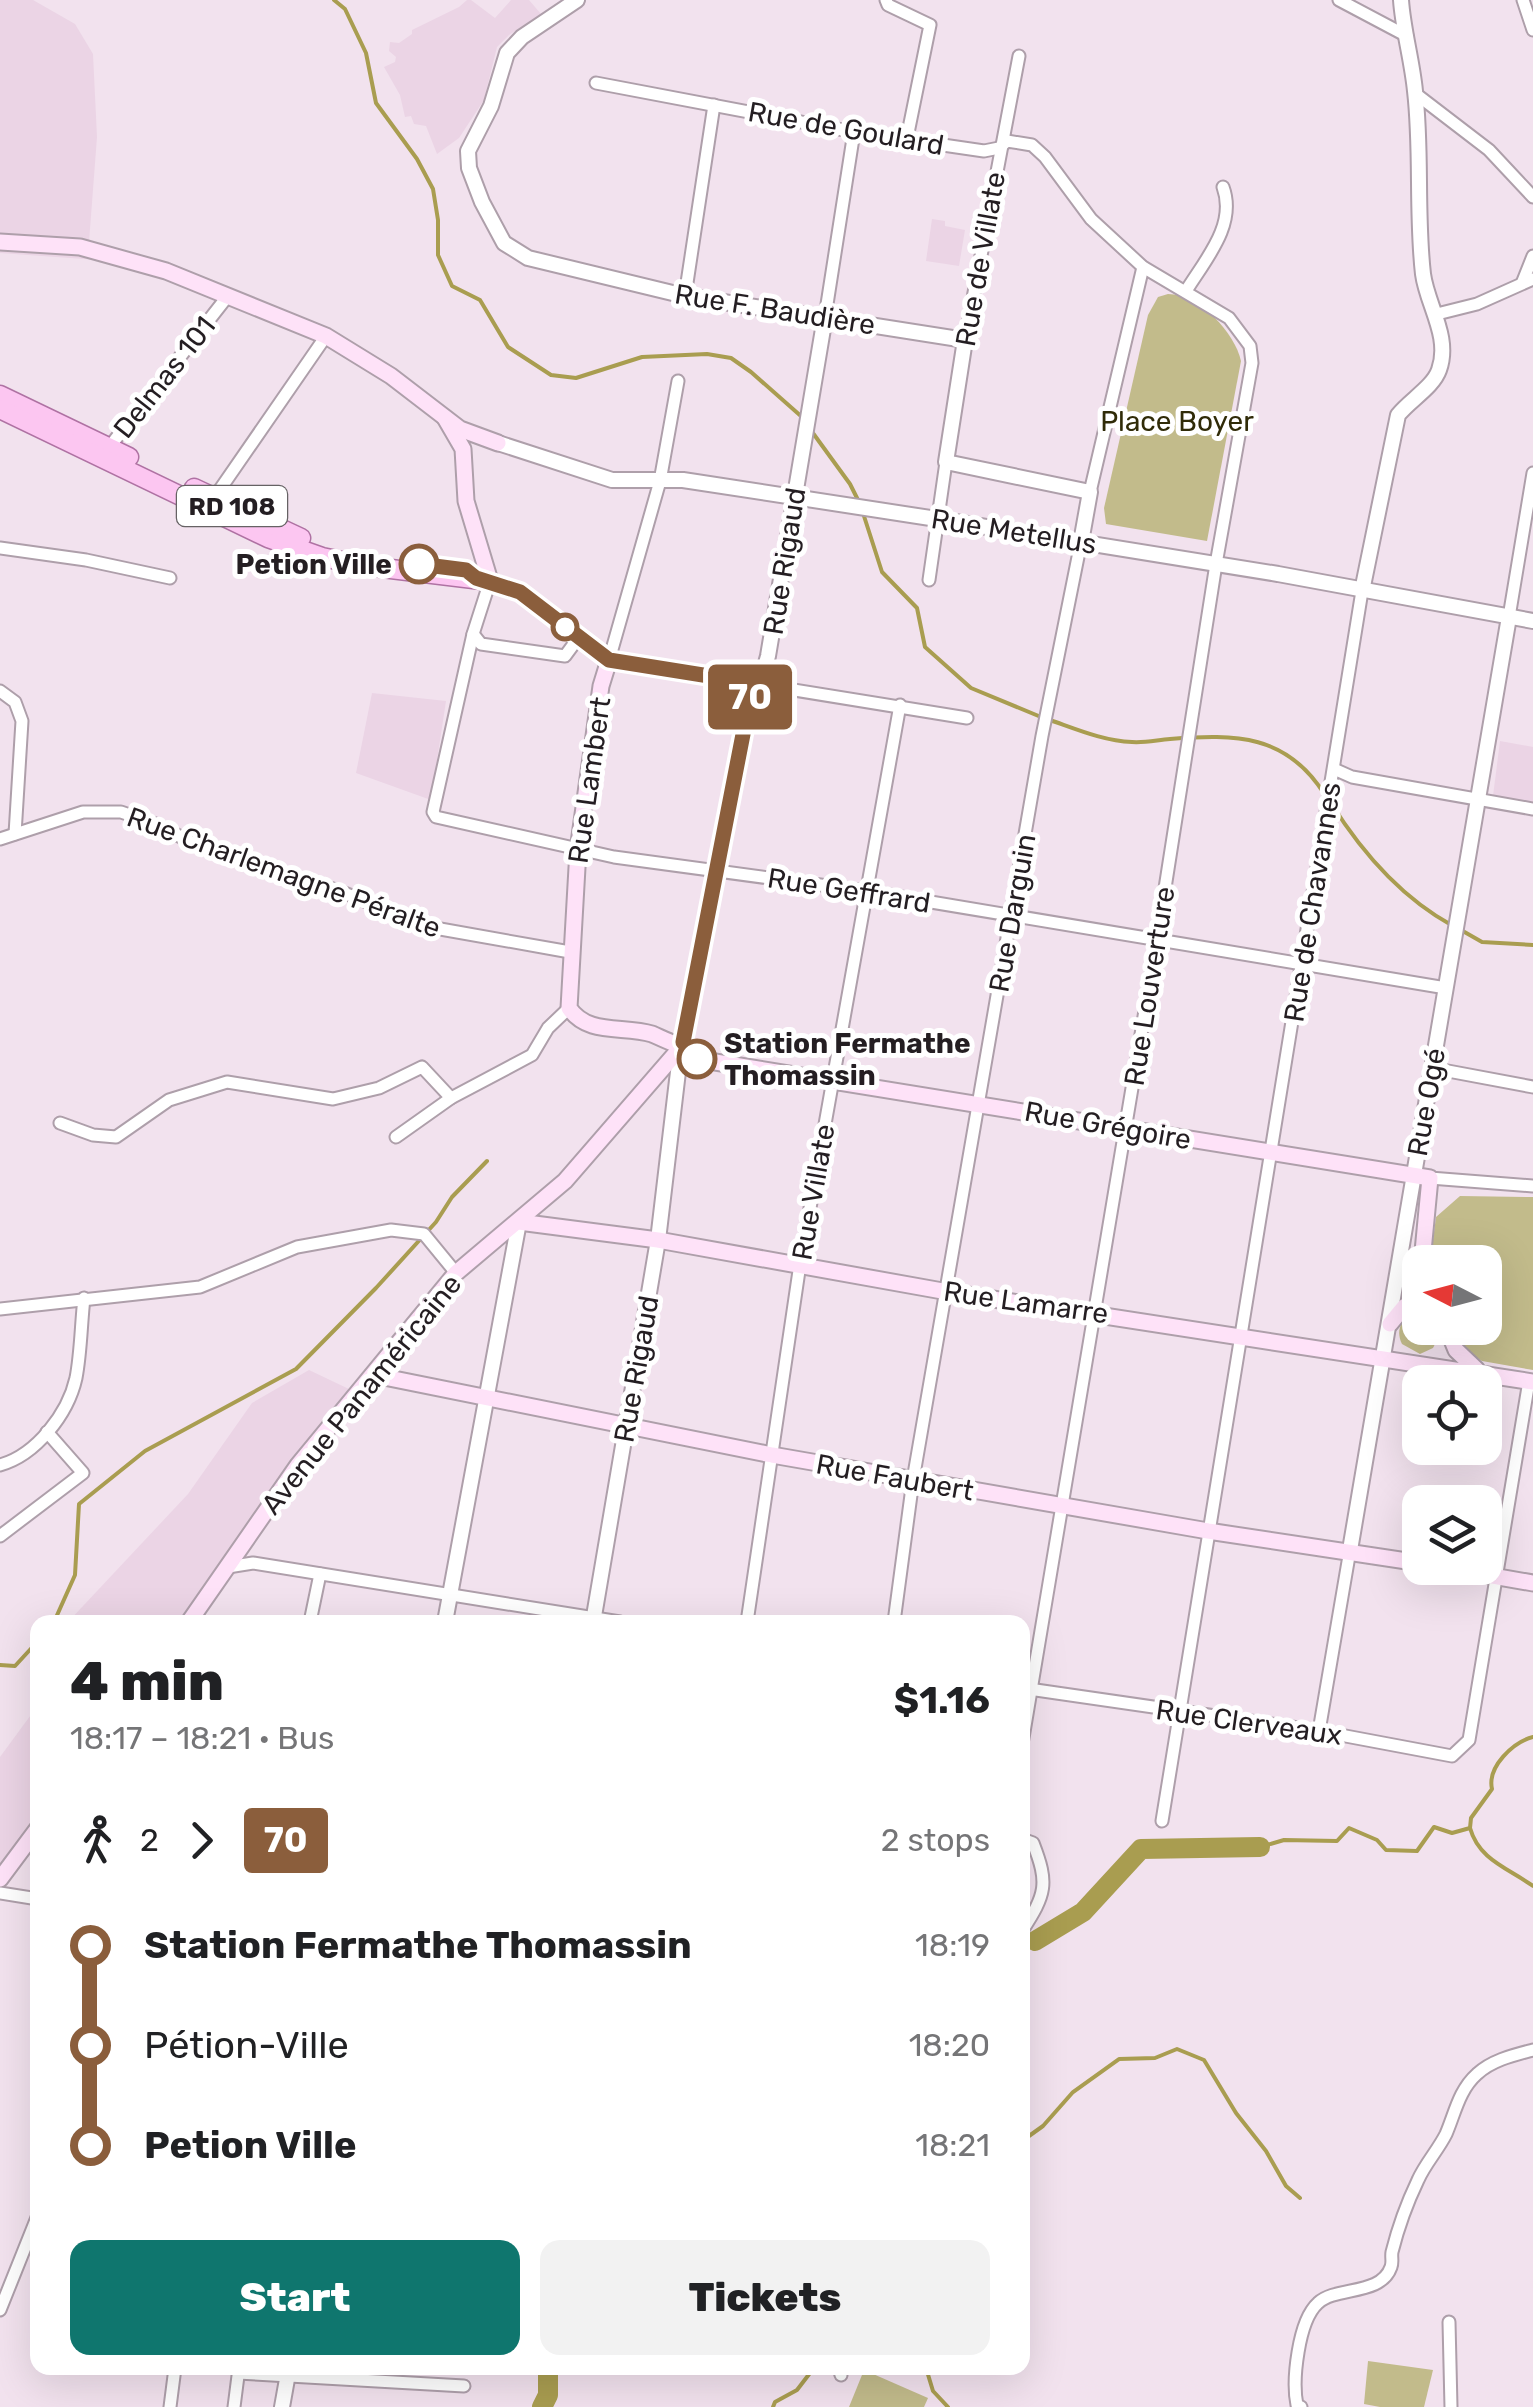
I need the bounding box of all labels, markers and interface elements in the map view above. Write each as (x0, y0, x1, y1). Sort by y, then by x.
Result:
street label: Rue de Goulard (745, 95, 946, 162)
street label: Rue de Villate (949, 169, 1012, 349)
street label: Rue F. Baudière (672, 277, 878, 342)
street label: Delmas 101 (107, 310, 222, 445)
park label: Place Boyer (1100, 405, 1254, 438)
street label: Rue Rigaud (757, 485, 812, 637)
road number: RD 108 (177, 486, 287, 526)
street label: Rue Metellus (929, 502, 1099, 561)
marker: Petion Ville (400, 545, 438, 583)
place label: Petion Ville (235, 548, 392, 581)
unlabelled marker (552, 614, 578, 640)
line badge: 70 (705, 664, 795, 730)
text: 70 (728, 676, 772, 718)
street label: Rue Lambert (561, 695, 618, 865)
street label: Rue de Chavannes (1277, 780, 1348, 1024)
street label: Rue Charlemagne Péralte (122, 800, 445, 945)
street label: Rue Darguin (982, 831, 1043, 995)
street label: Rue Geffrard (765, 861, 933, 920)
street label: Rue Louverture (1117, 884, 1182, 1088)
place label: Station Fermathe Thomassin (724, 1027, 971, 1092)
marker: Station Fermathe Thomassin (678, 1040, 716, 1078)
street label: Rue Ogé (1401, 1046, 1452, 1159)
street label: Rue Grégoire (1022, 1095, 1194, 1156)
street label: Rue Villate (785, 1121, 842, 1263)
north arrow (1402, 1245, 1502, 1345)
map controls (1402, 1245, 1502, 1585)
street label: Avenue Panaméricaine (255, 1268, 468, 1521)
street label: Rue Lamarre (941, 1275, 1110, 1330)
street label: Rue Rigaud (607, 1293, 666, 1445)
button: locate (1402, 1365, 1502, 1465)
street label: Rue Faubert (813, 1447, 976, 1508)
button: layers (1402, 1485, 1502, 1585)
text: 4 min (70, 1649, 224, 1714)
text: $1.16 (894, 1677, 990, 1723)
street label: Rue Clerveaux (1154, 1693, 1344, 1752)
text: 18:17 – 18:21 · Bus (70, 1719, 334, 1757)
icon: walk (70, 1813, 125, 1868)
icon: forward (174, 1813, 229, 1868)
text: 70 (264, 1819, 308, 1861)
text: 2 (140, 1821, 159, 1859)
text: 2 stops (881, 1821, 990, 1859)
text: Station Fermathe Thomassin (144, 1922, 692, 1968)
text: 18:19 (915, 1926, 990, 1964)
text: Pétion-Ville (144, 2022, 349, 2068)
text: 18:20 (909, 2026, 990, 2064)
text: Petion Ville (144, 2122, 356, 2168)
text: 18:21 (915, 2126, 990, 2164)
button: Start (70, 2240, 520, 2355)
button: Tickets (540, 2240, 990, 2355)

